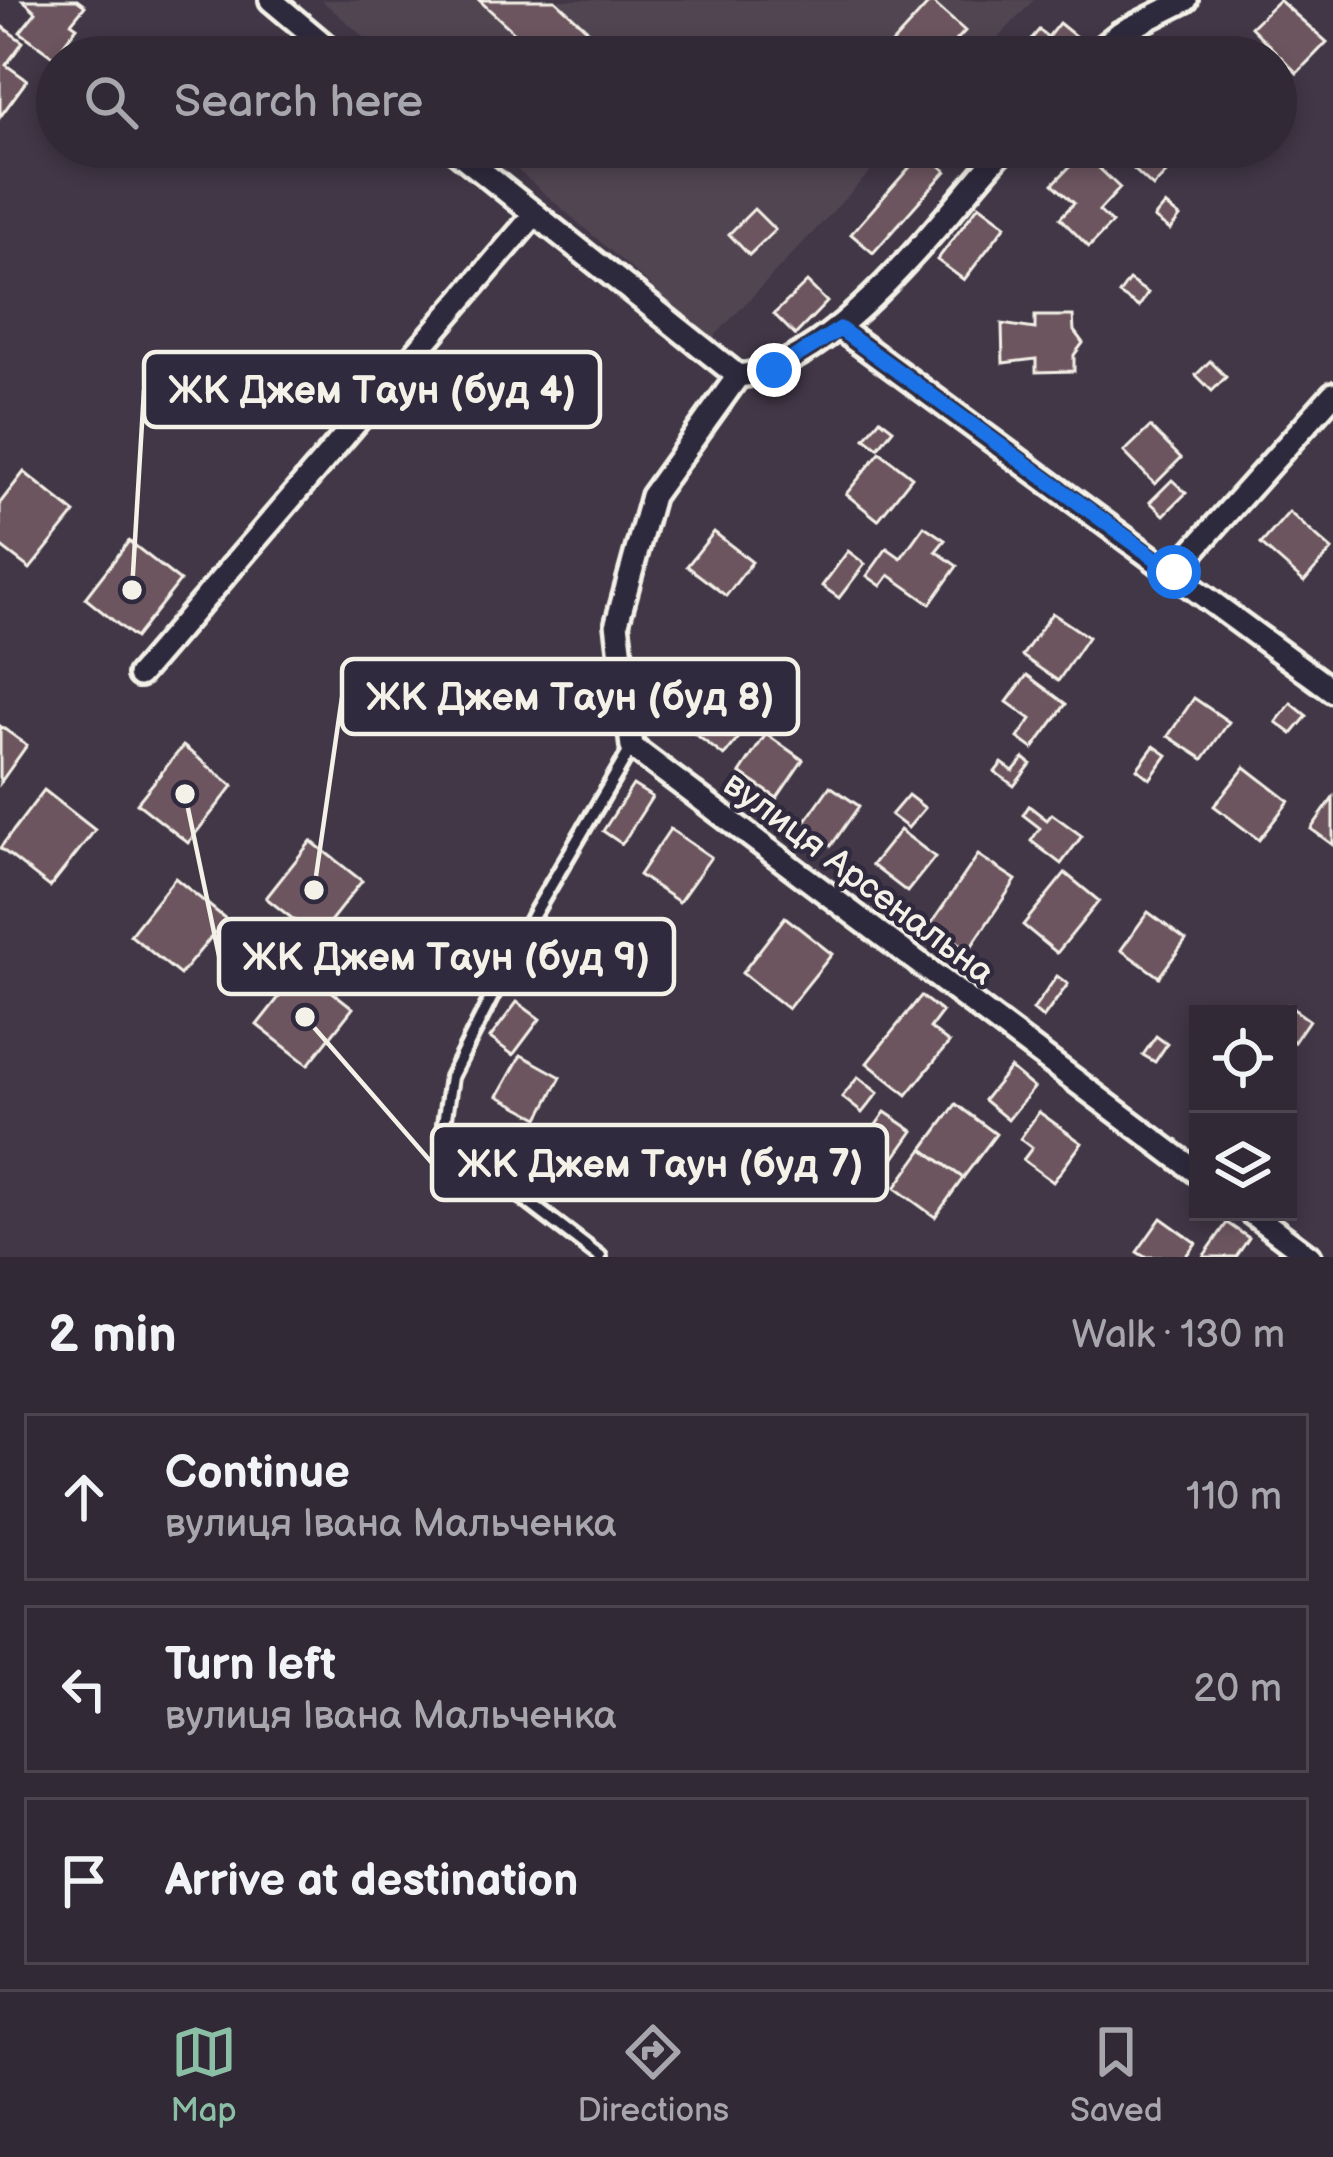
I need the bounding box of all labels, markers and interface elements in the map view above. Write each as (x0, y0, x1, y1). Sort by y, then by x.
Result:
search box (36, 36, 1297, 168)
icon: search (78, 69, 144, 135)
text: Search here (174, 75, 423, 130)
route end (747, 343, 801, 397)
callout: ЖК Джем Таун (буд 4) (144, 352, 600, 427)
text: ЖК Джем Таун (буд 4) (168, 368, 576, 415)
route start (1147, 545, 1201, 599)
callout: ЖК Джем Таун (буд 8) (342, 659, 798, 734)
text: ЖК Джем Таун (буд 8) (366, 675, 774, 722)
street label: вулиця Арсенальна (714, 763, 1003, 995)
callout: ЖК Джем Таун (буд 9) (219, 919, 674, 994)
text: ЖК Джем Таун (буд 9) (242, 935, 650, 982)
map controls (1189, 1005, 1297, 1221)
button: locate (1189, 1005, 1297, 1113)
button: layers (1189, 1113, 1297, 1221)
callout: ЖК Джем Таун (буд 7) (432, 1125, 887, 1200)
text: ЖК Джем Таун (буд 7) (457, 1142, 863, 1189)
text: 2 min (48, 1305, 177, 1366)
text: Walk · 130 m (1072, 1312, 1285, 1359)
text: Continue (165, 1446, 350, 1501)
icon: ahead (51, 1464, 117, 1530)
text: 110 m (1186, 1474, 1282, 1521)
text: вулиця Івана Мальченка (165, 1501, 617, 1548)
text: Turn left (165, 1638, 336, 1693)
icon: left (51, 1656, 117, 1722)
text: 20 m (1193, 1666, 1282, 1713)
text: вулиця Івана Мальченка (165, 1693, 617, 1740)
icon: arrive (51, 1848, 117, 1914)
text: Arrive at destination (165, 1854, 578, 1909)
tab: Map (170, 2019, 237, 2131)
tab: Directions (577, 2019, 729, 2131)
tab: Saved (1070, 2019, 1163, 2131)

